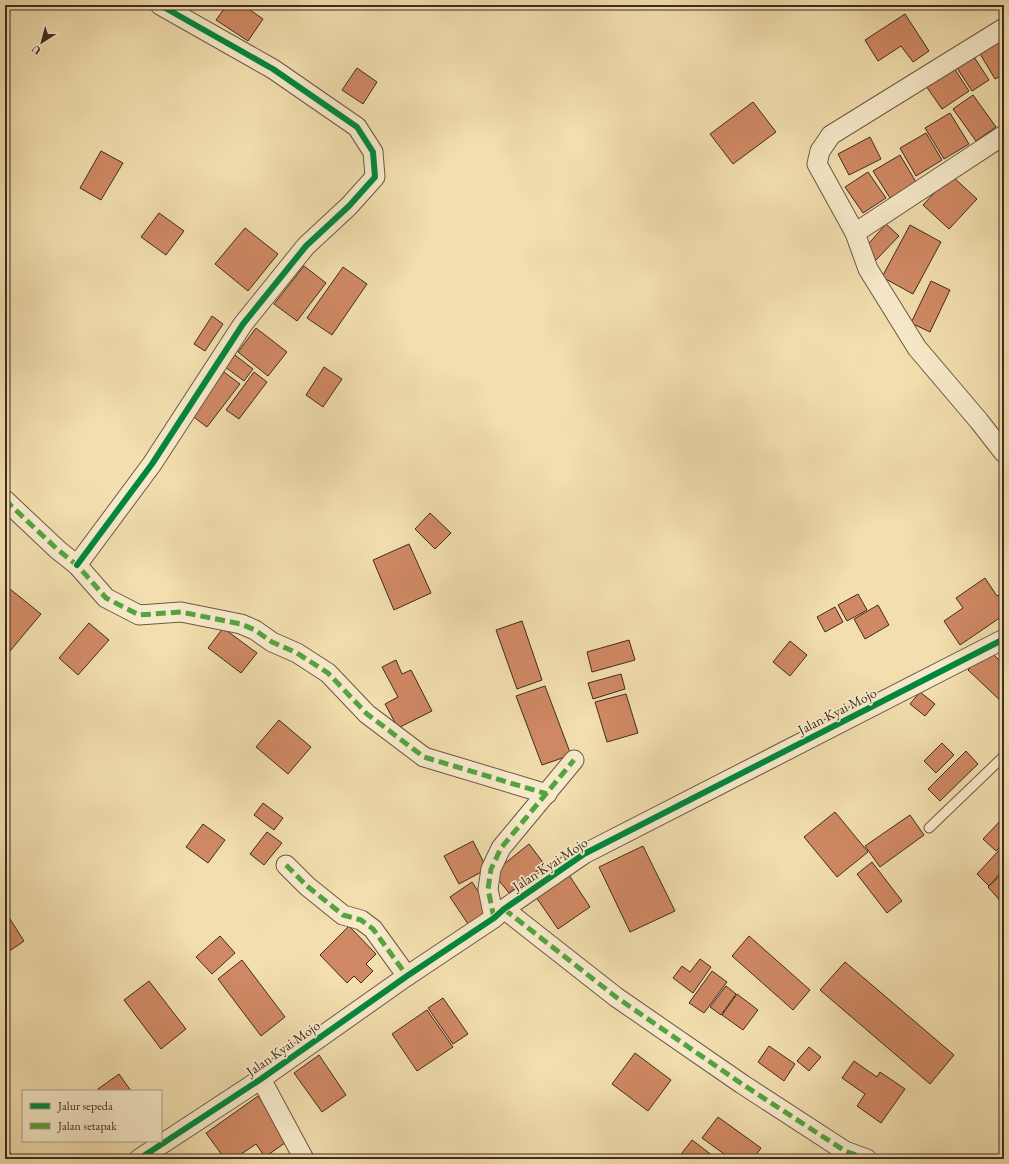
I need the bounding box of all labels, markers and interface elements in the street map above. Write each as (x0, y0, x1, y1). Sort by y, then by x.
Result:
north arrow (22, 22, 62, 62)
text: U (28, 42, 44, 58)
street label: Jalan Kyai Mojo (794, 683, 880, 739)
street label: Jalan Kyai Mojo (508, 833, 591, 896)
street label: Jalan Kyai Mojo (242, 1016, 323, 1081)
legend (22, 1090, 162, 1142)
text: Jalur sepeda (57, 1098, 113, 1114)
text: Jalan setapak (57, 1118, 117, 1134)

